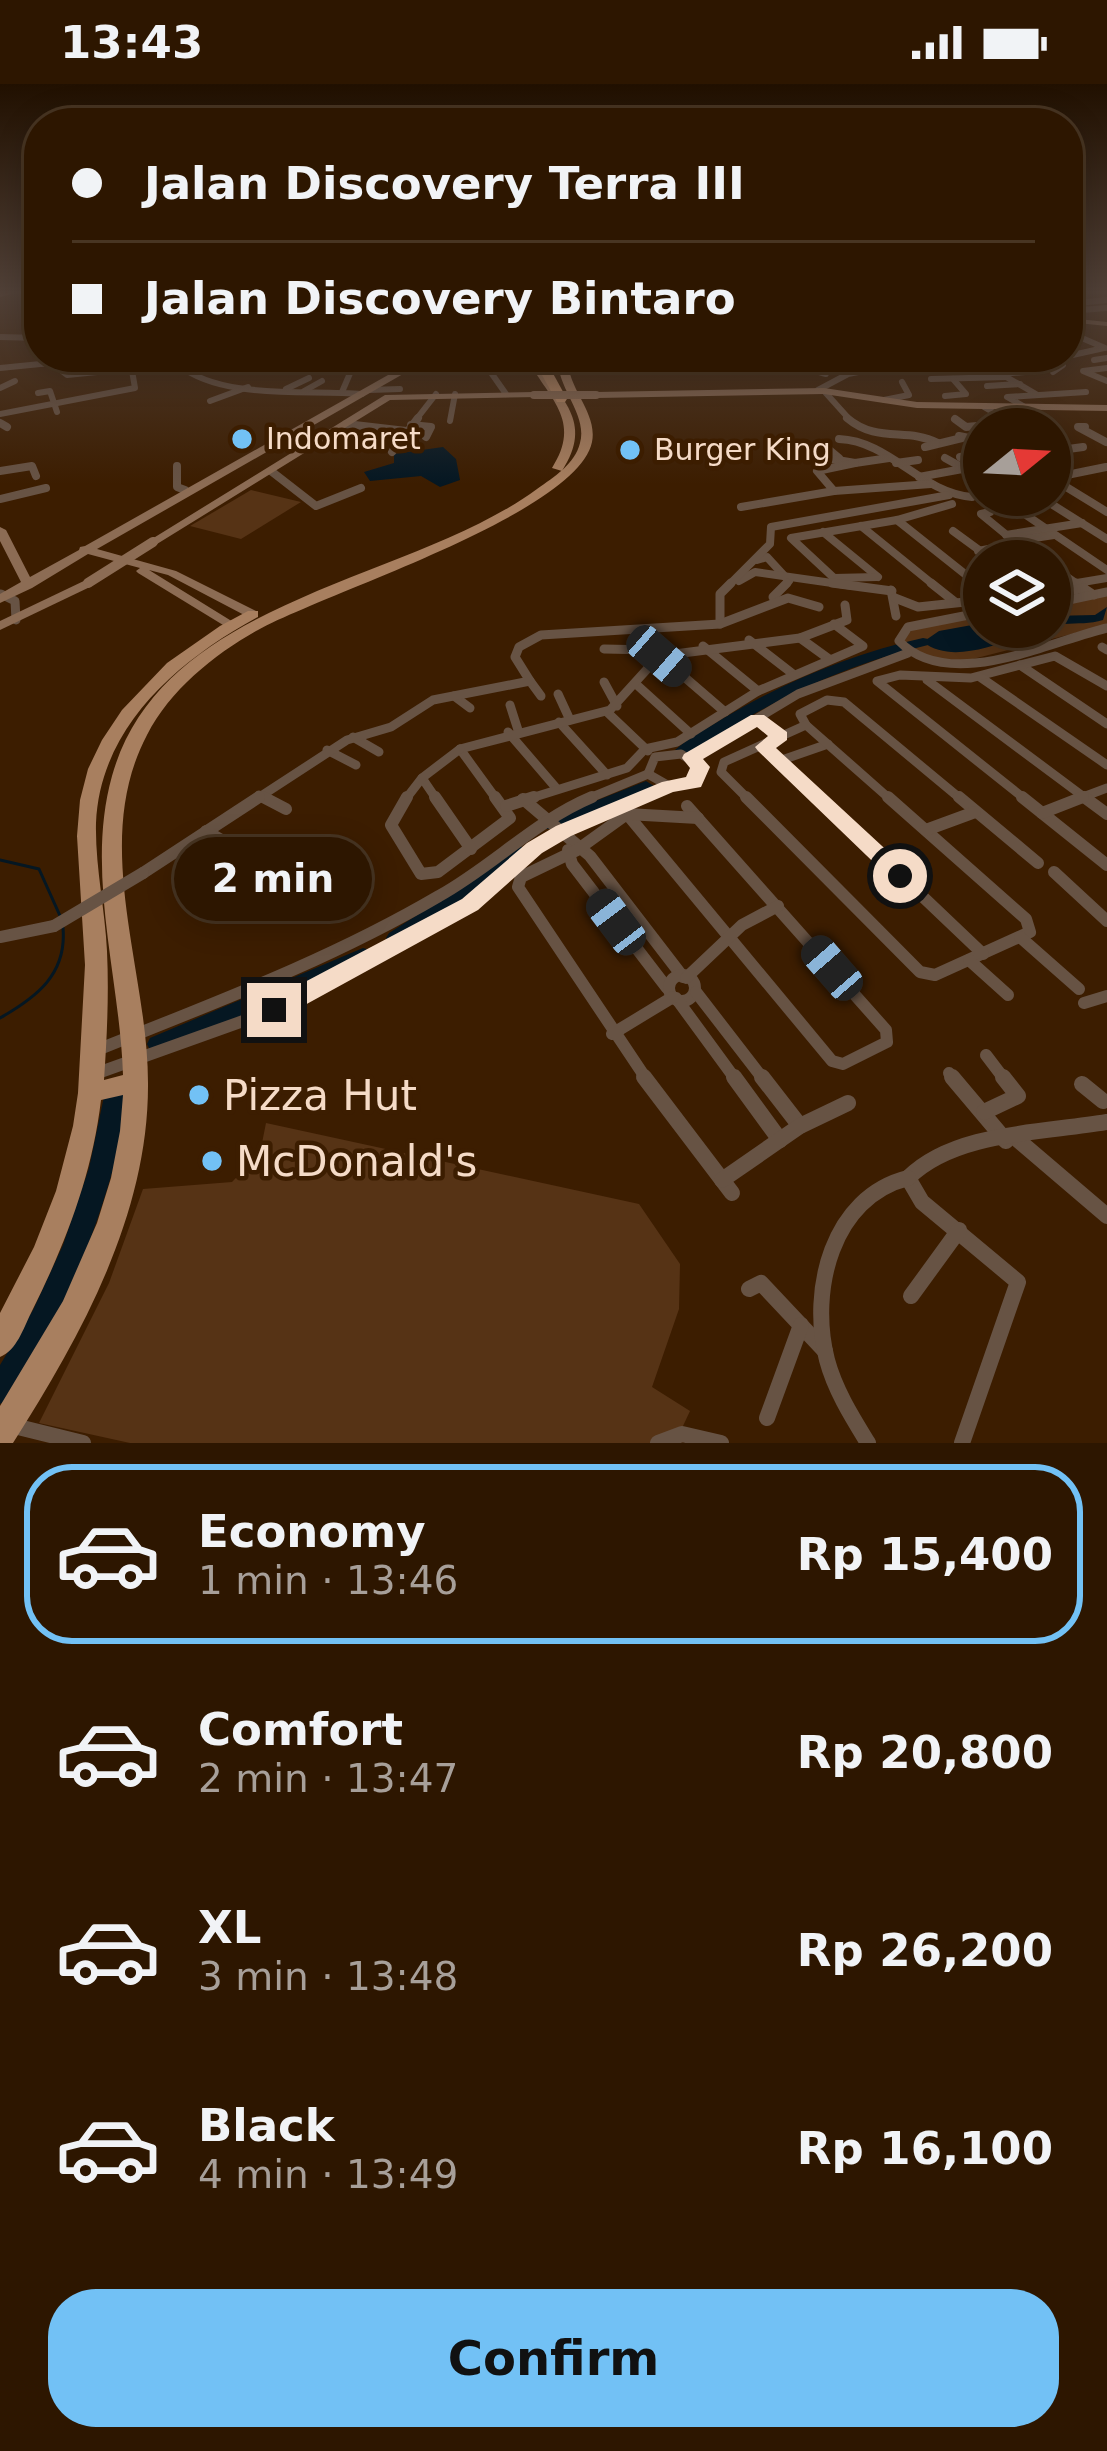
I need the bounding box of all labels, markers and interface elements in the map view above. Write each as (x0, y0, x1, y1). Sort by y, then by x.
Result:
text: 13:43 (60, 16, 203, 69)
text: Jalan Discovery Terra III (144, 157, 745, 210)
text: Jalan Discovery Bintaro (144, 272, 736, 325)
north arrow (963, 408, 1071, 516)
map controls (963, 408, 1071, 648)
place label: Indomaret (266, 421, 421, 456)
marker: Indomaret (229, 426, 255, 452)
place label: Burger King (654, 432, 831, 467)
marker: Burger King (617, 437, 643, 463)
button: layers (963, 540, 1071, 648)
car (620, 619, 698, 693)
callout: 2 min (175, 836, 373, 920)
route start (873, 849, 927, 903)
text: 2 min (212, 856, 334, 901)
car (580, 882, 652, 962)
car (795, 929, 869, 1007)
route end (247, 983, 301, 1037)
place label: Pizza Hut (223, 1071, 417, 1120)
marker: Pizza Hut (186, 1082, 212, 1108)
place label: McDonald's (236, 1137, 477, 1186)
marker: McDonald's (199, 1148, 225, 1174)
icon: car (54, 1500, 162, 1608)
text: Economy (198, 1505, 426, 1558)
text: Rp 15,400 (797, 1528, 1053, 1581)
text: 1 min · 13:46 (198, 1558, 458, 1603)
icon: car (54, 1698, 162, 1806)
text: Comfort (198, 1703, 403, 1756)
text: Rp 20,800 (797, 1726, 1053, 1779)
text: 2 min · 13:47 (198, 1756, 458, 1801)
icon: car (54, 1896, 162, 2004)
text: XL (198, 1901, 261, 1954)
text: Rp 26,200 (797, 1924, 1053, 1977)
text: 3 min · 13:48 (198, 1954, 458, 1999)
icon: car (54, 2094, 162, 2202)
text: Black (198, 2099, 335, 2152)
text: Rp 16,100 (797, 2122, 1053, 2175)
text: 4 min · 13:49 (198, 2152, 458, 2197)
button: Confirm (48, 2289, 1059, 2427)

